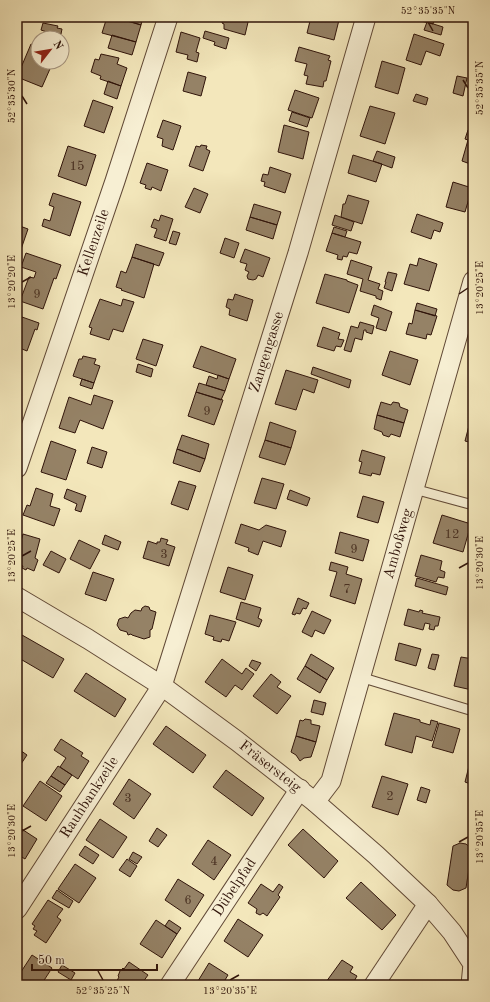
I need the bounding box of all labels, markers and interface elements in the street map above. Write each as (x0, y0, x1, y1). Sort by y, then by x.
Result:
text: 52°35'35"N (401, 6, 456, 16)
north arrow (30, 30, 70, 70)
text: N (50, 39, 64, 53)
text: 52°35'35"N (475, 60, 485, 115)
text: 52°35'30"N (7, 68, 17, 123)
house number: 15 (69, 160, 85, 173)
street label: Kellenzeile (76, 207, 112, 278)
text: 13°20'20"E (7, 255, 17, 309)
text: 13°20'25"E (475, 261, 485, 315)
house number: 9 (33, 288, 41, 301)
street label: Zangengasse (247, 310, 287, 394)
house number: 9 (203, 405, 211, 418)
street label: Amboßweg (381, 507, 415, 581)
house number: 12 (444, 528, 460, 541)
text: 13°20'25"E (7, 529, 17, 583)
text: 13°20'30"E (475, 536, 485, 590)
house number: 9 (350, 543, 358, 556)
house number: 3 (160, 548, 168, 561)
house number: 7 (343, 583, 351, 596)
street label: Fräsersteig (236, 738, 304, 796)
street label: Rauhbankzeile (58, 754, 121, 841)
house number: 2 (386, 790, 394, 803)
house number: 3 (124, 792, 132, 805)
text: 13°20'30"E (7, 804, 17, 858)
text: 13°20'35"E (475, 810, 485, 864)
house number: 4 (210, 855, 218, 868)
street label: Dübelpfad (210, 856, 259, 919)
house number: 6 (184, 894, 192, 907)
scale bar (32, 946, 157, 972)
text: 50 m (38, 954, 65, 967)
text: 52°35'25"N (76, 986, 131, 996)
text: 13°20'35"E (203, 986, 257, 996)

